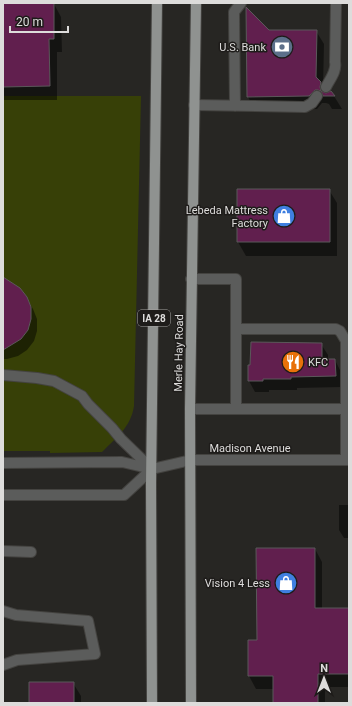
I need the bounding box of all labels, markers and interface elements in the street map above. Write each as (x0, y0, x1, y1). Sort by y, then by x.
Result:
scale bar (10, 8, 68, 34)
text: 20 m (16, 15, 43, 29)
bank icon: U.S. Bank (269, 34, 295, 60)
place label: U.S. Bank (219, 41, 266, 54)
shop icon: Lebeda Mattress Factory (271, 203, 297, 229)
place label: Lebeda Mattress Factory (186, 204, 269, 230)
road number: IA 28 (138, 310, 170, 326)
street label: Merle Hay Road (172, 314, 186, 392)
restaurant icon: KFC (280, 349, 306, 375)
place label: KFC (308, 356, 328, 369)
street label: Madison Avenue (209, 442, 291, 455)
shop icon: Vision 4 Less (273, 570, 299, 596)
place label: Vision 4 Less (205, 577, 270, 590)
north arrow (304, 658, 344, 698)
text: N (320, 662, 328, 675)

